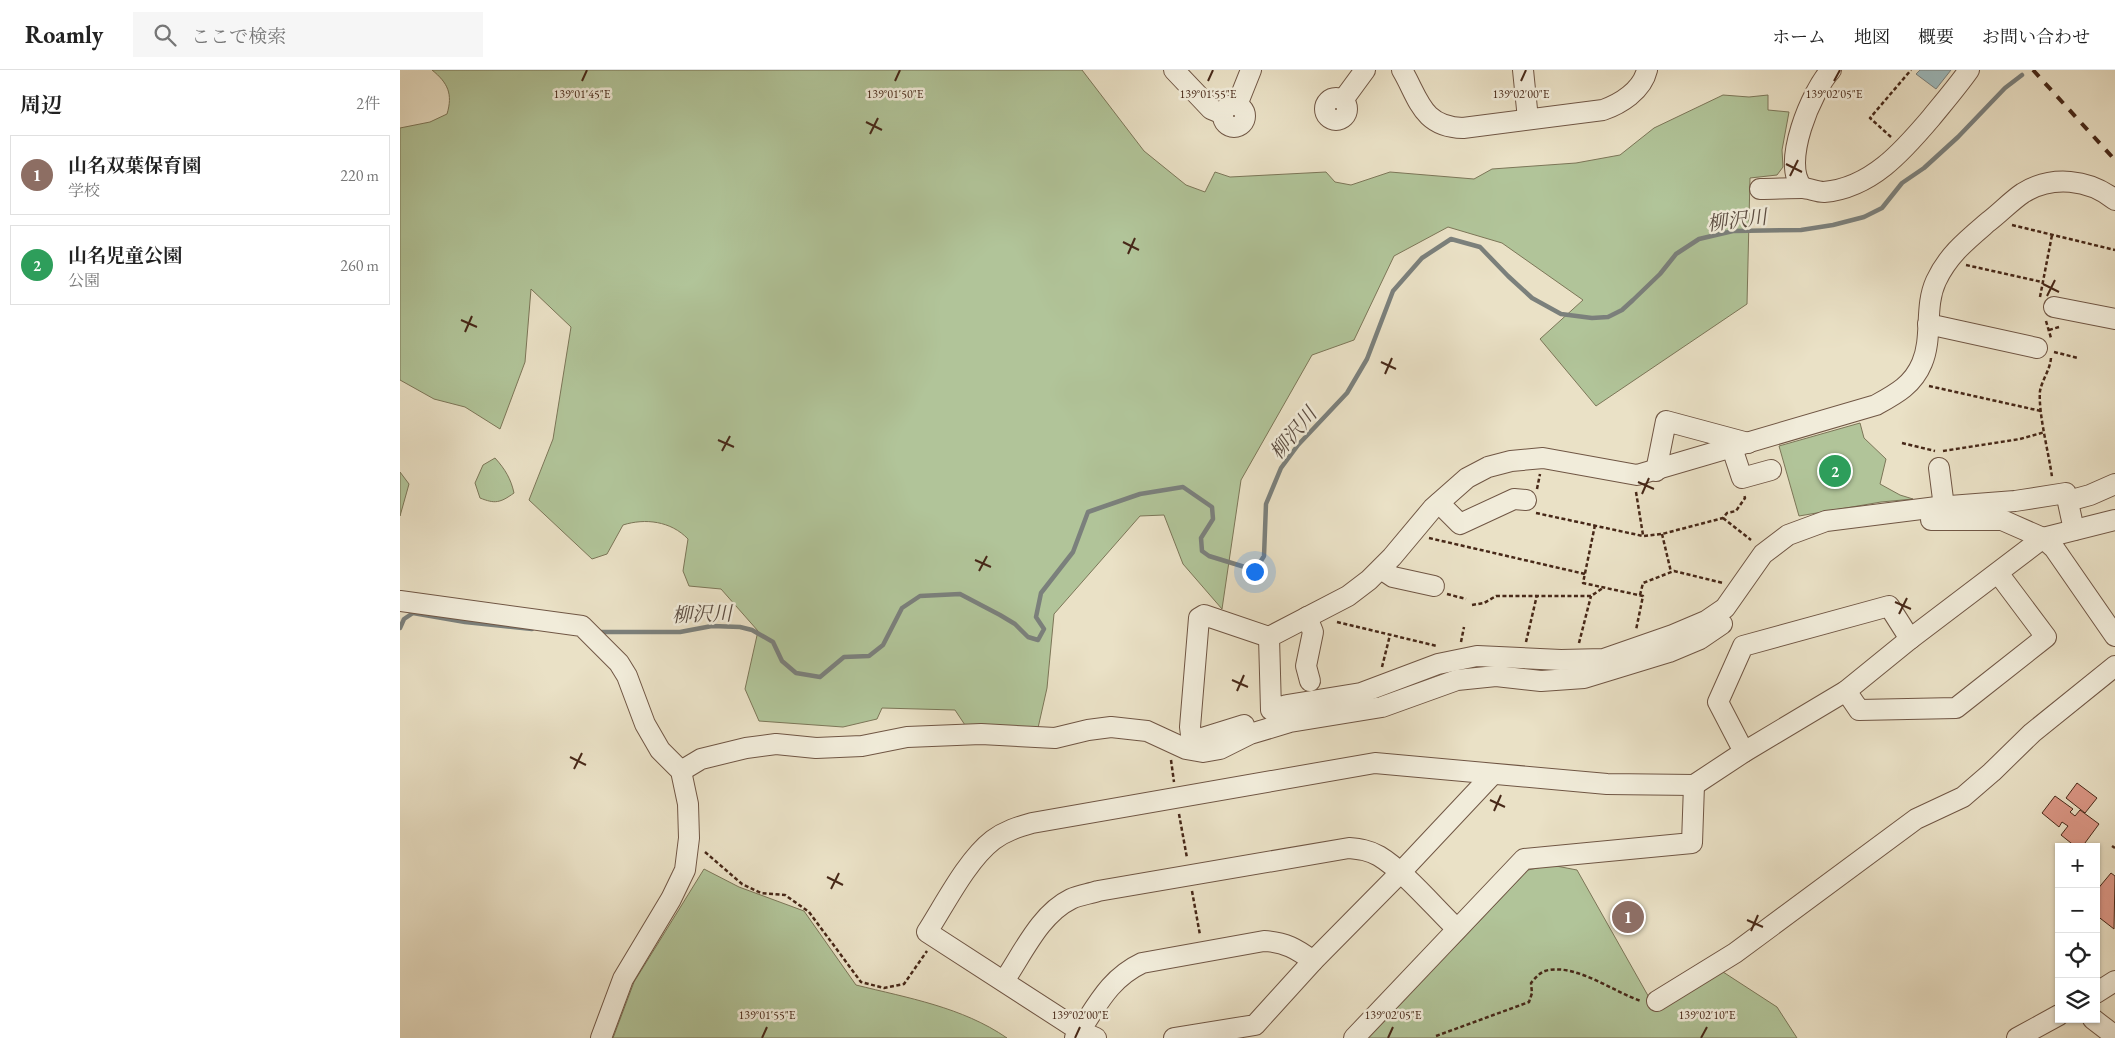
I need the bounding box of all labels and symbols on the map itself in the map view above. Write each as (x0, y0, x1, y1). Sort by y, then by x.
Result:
text: 139°01'45"E (554, 86, 611, 102)
text: 139°01'50"E (867, 86, 924, 102)
text: 139°01'55"E (1180, 86, 1237, 102)
text: 139°02'00"E (1493, 86, 1550, 102)
text: 139°02'05"E (1806, 86, 1863, 102)
water label: 柳沢川 (1706, 203, 1770, 237)
water label: 柳沢川 (1264, 400, 1324, 464)
pin: 2 (1819, 452, 1851, 490)
your location (1242, 559, 1268, 585)
water label: 柳沢川 (672, 600, 734, 628)
pin: 1 (1612, 898, 1644, 936)
text: 139°01'55"E (739, 1007, 796, 1023)
text: 139°02'00"E (1052, 1007, 1109, 1023)
text: 139°02'05"E (1365, 1007, 1422, 1023)
text: 139°02'10"E (1679, 1007, 1736, 1023)

